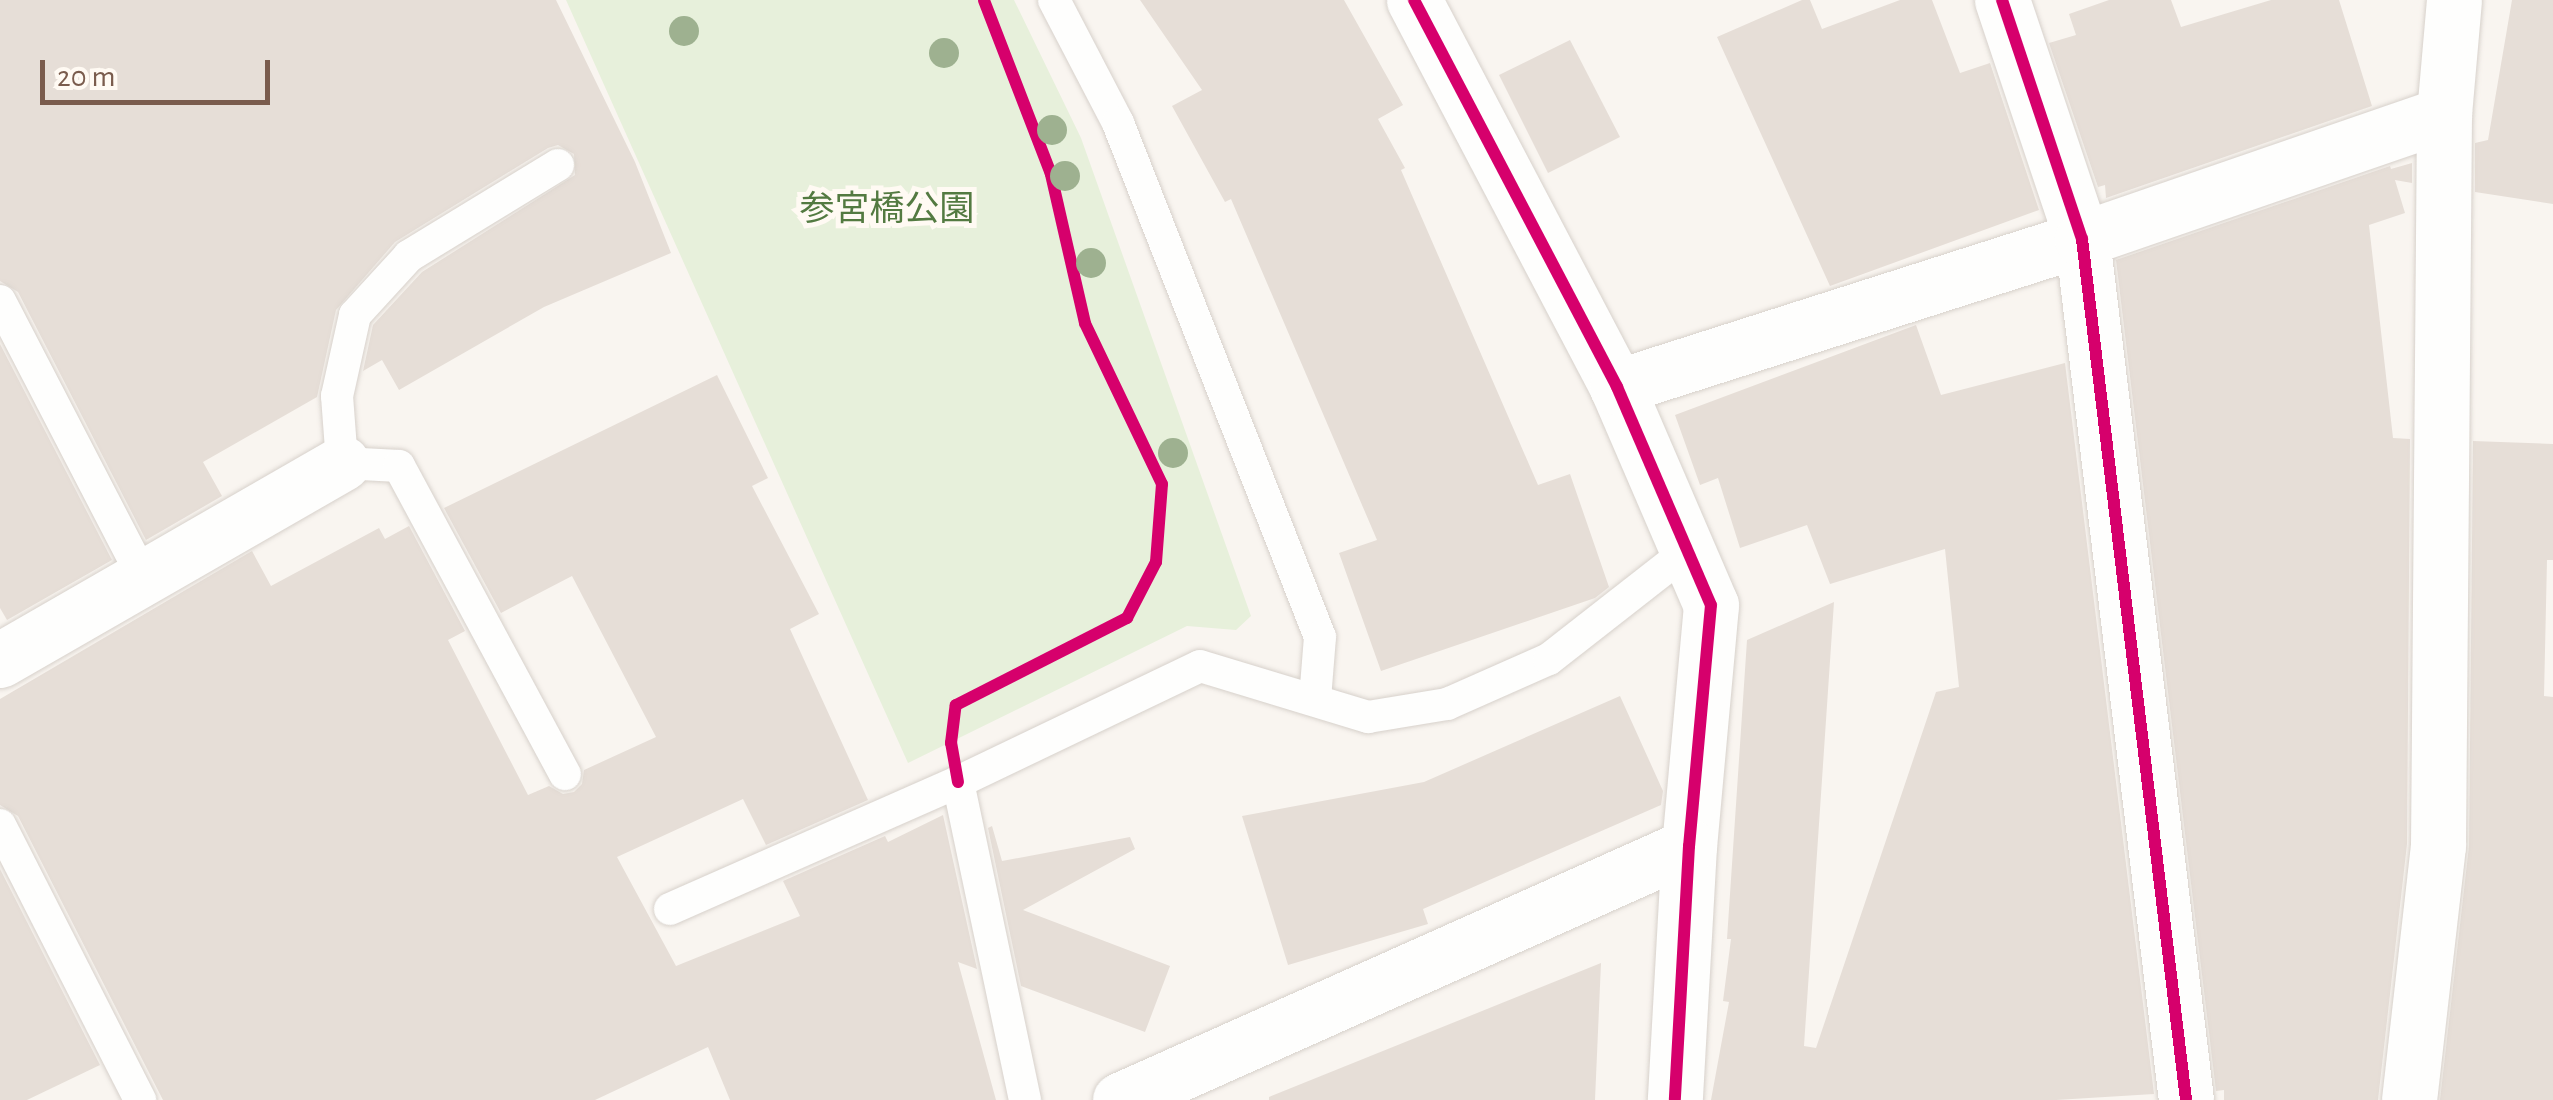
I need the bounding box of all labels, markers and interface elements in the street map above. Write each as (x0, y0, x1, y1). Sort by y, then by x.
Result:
scale bar (45, 40, 275, 102)
text: 20 m (57, 62, 115, 92)
park label: 参宮橋公園 (800, 189, 974, 231)

